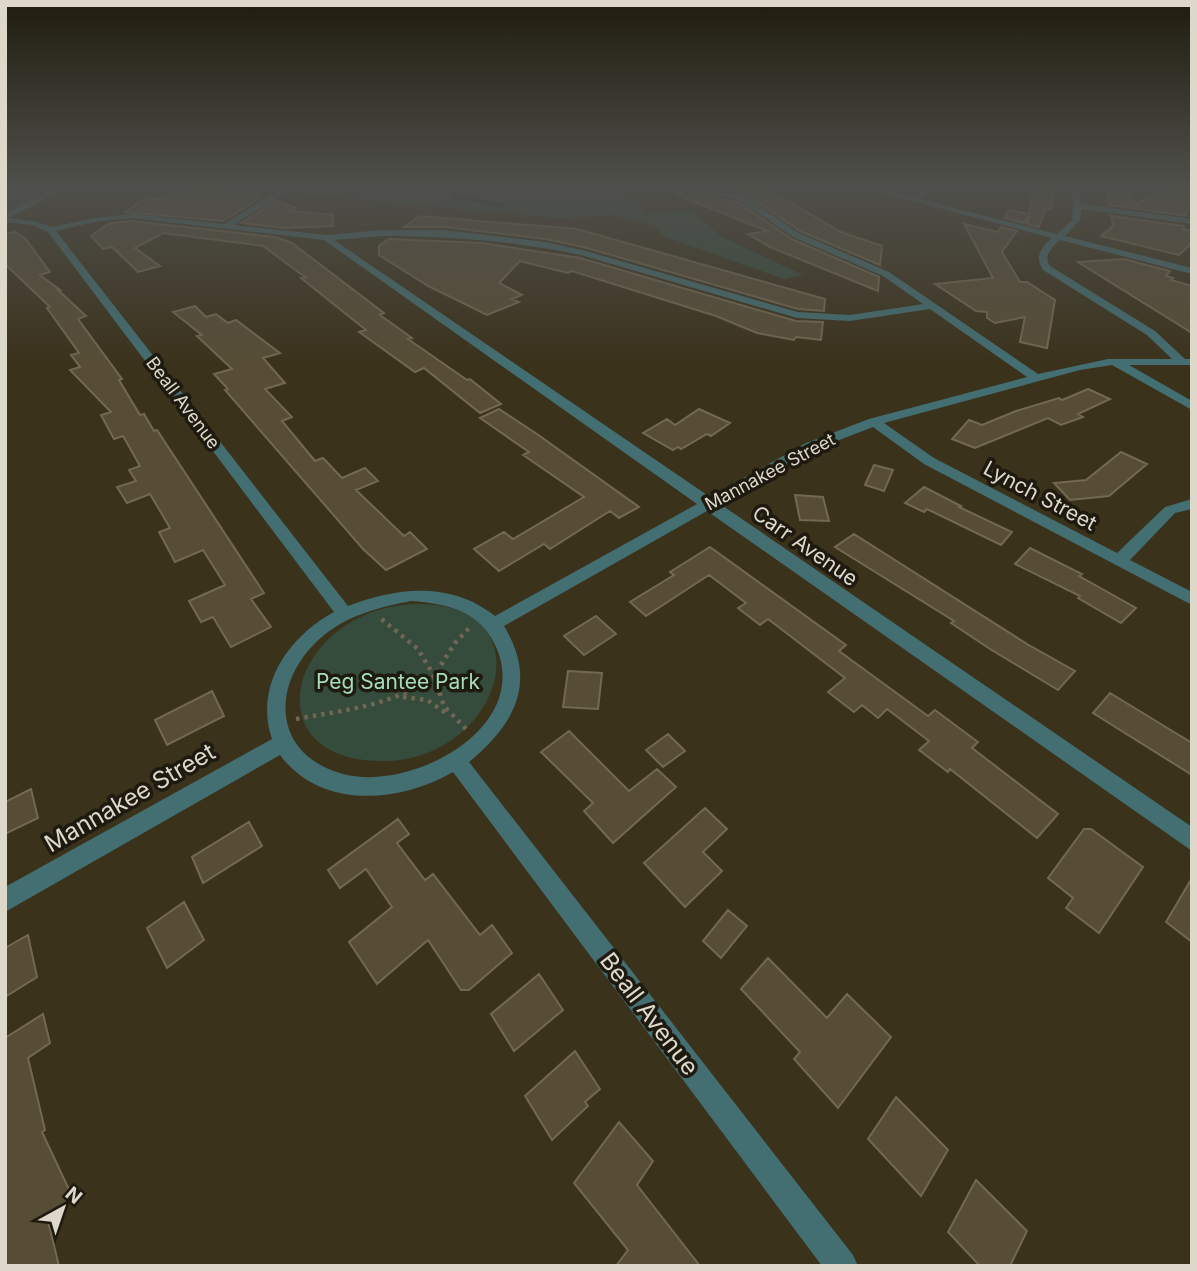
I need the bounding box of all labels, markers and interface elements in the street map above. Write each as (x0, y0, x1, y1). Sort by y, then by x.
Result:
street label: Beall Avenue (142, 353, 225, 453)
street label: Mannakee Street (701, 428, 838, 515)
street label: Lynch Street (980, 455, 1101, 536)
street label: Carr Avenue (748, 500, 863, 591)
park label: Peg Santee Park (316, 669, 480, 694)
street label: Mannakee Street (39, 737, 220, 858)
street label: Beall Avenue (594, 947, 705, 1081)
north arrow (28, 1173, 98, 1243)
text: N (61, 1182, 87, 1209)

